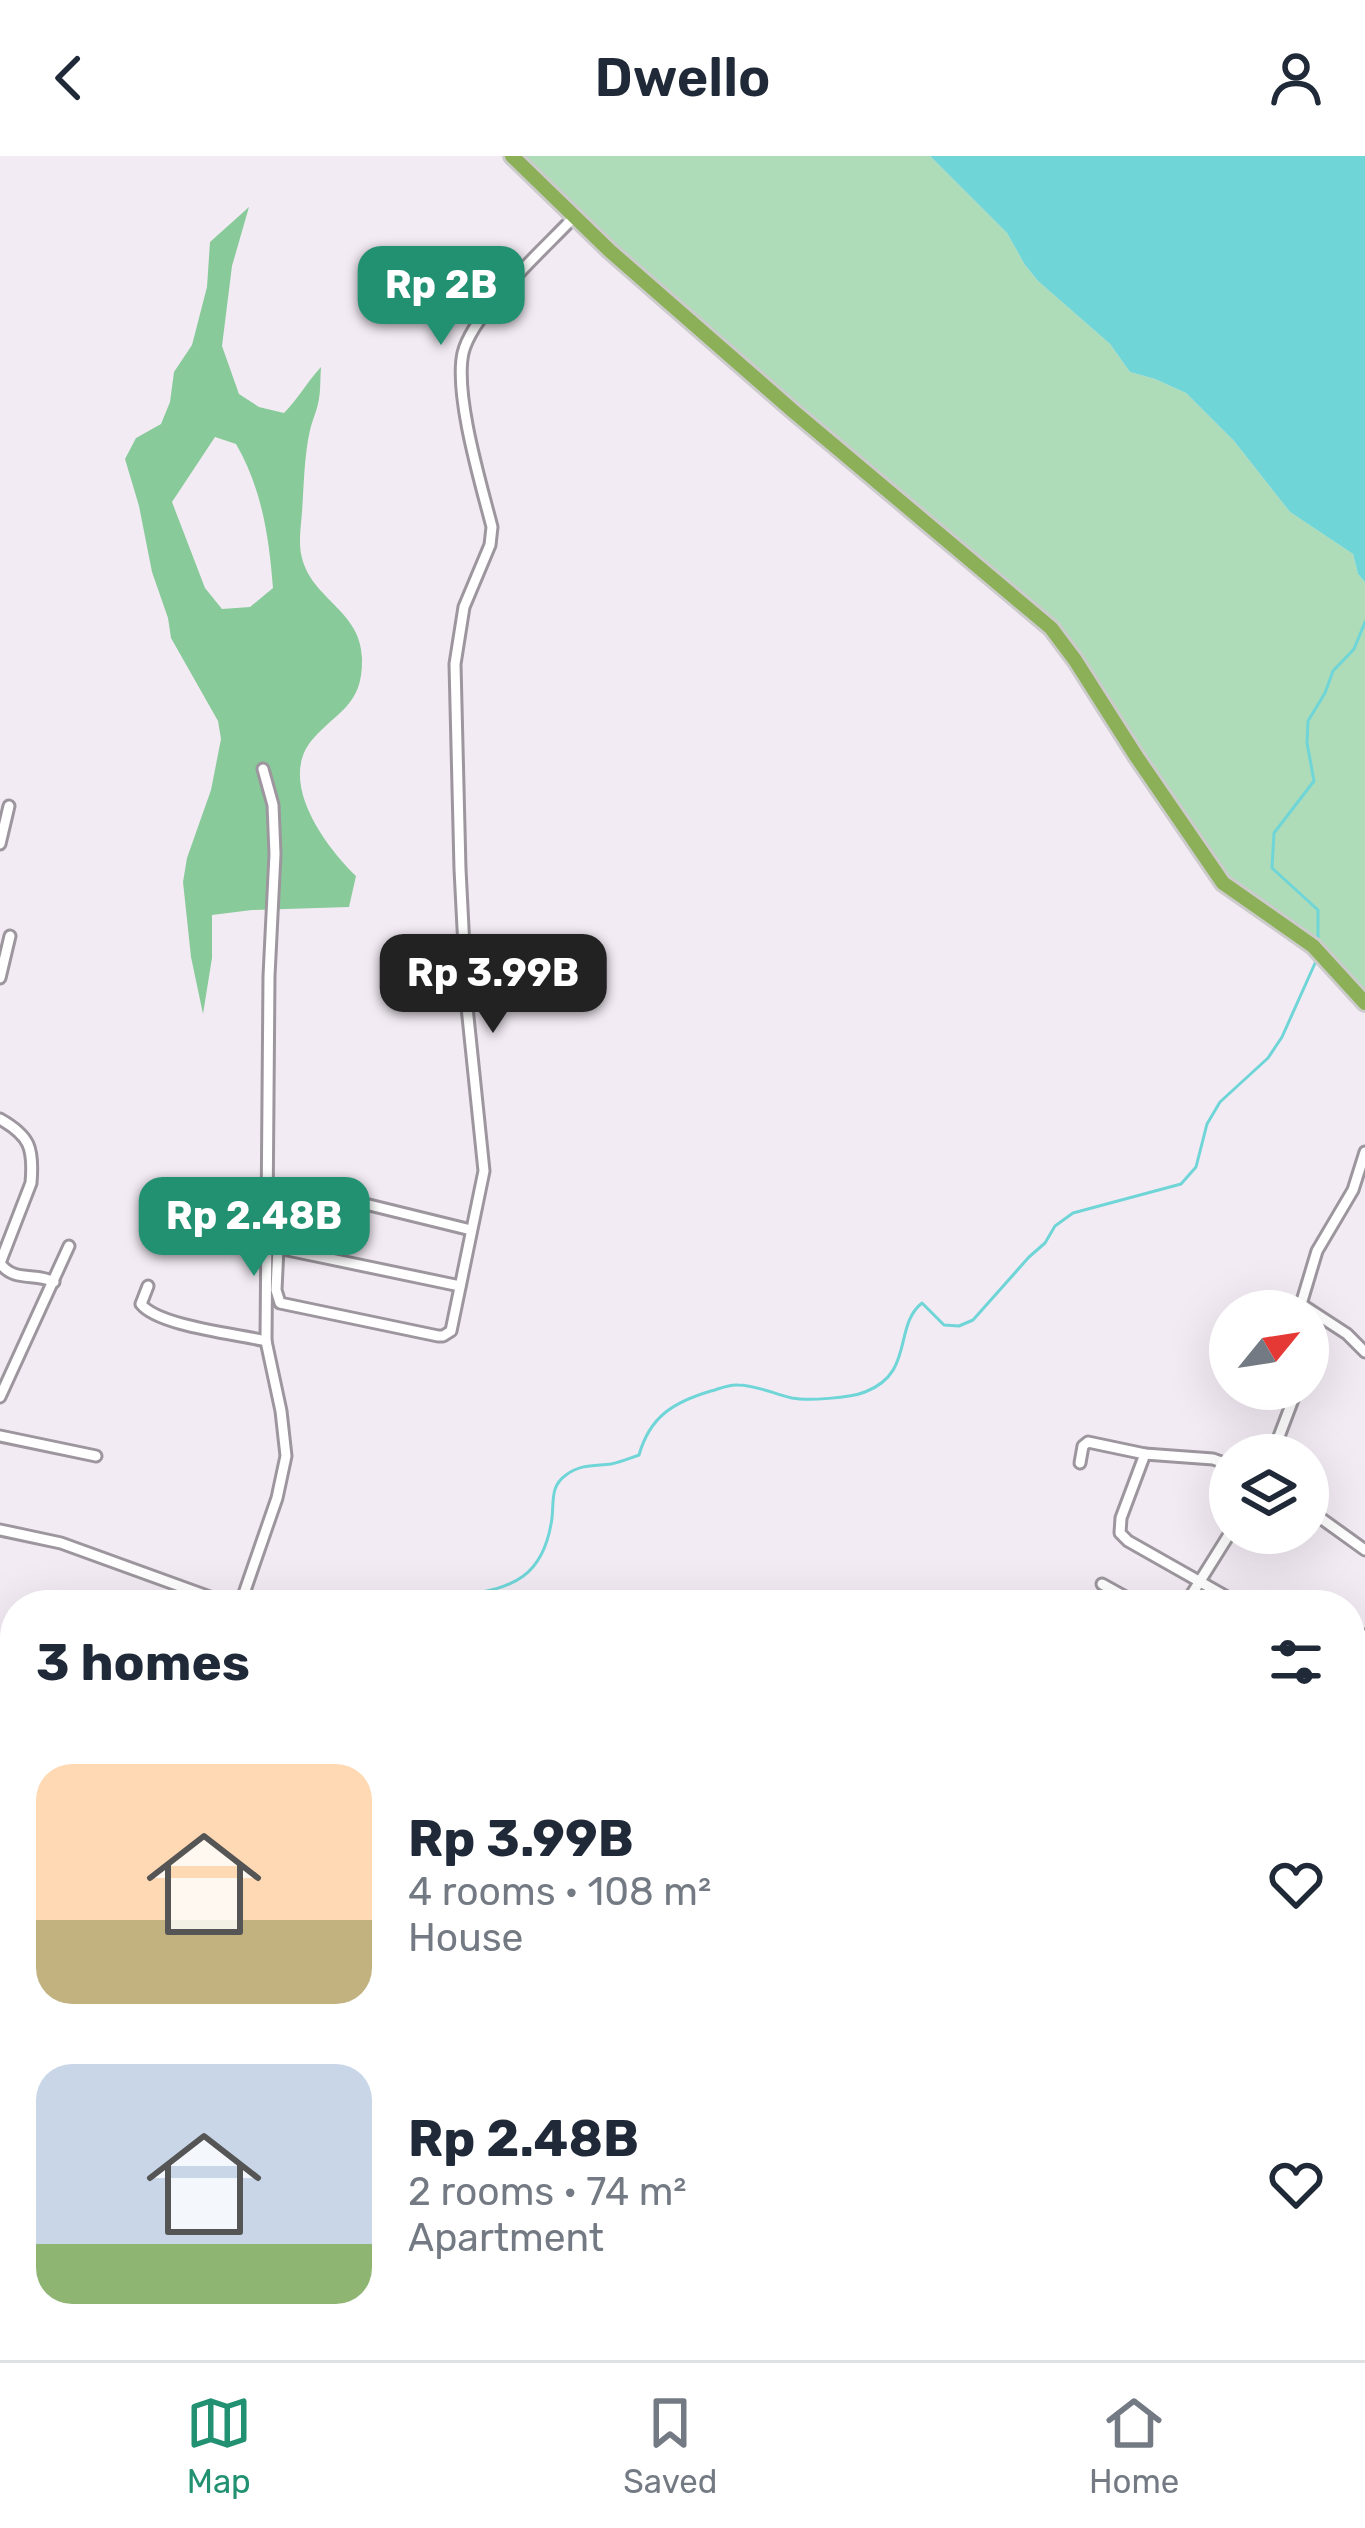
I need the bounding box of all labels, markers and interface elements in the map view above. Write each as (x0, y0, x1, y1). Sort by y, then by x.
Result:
icon: back (36, 45, 102, 111)
icon: person (1263, 45, 1329, 111)
text: Dwello (595, 46, 770, 110)
pin: Rp 2B (357, 246, 525, 348)
text: Rp 2B (385, 262, 497, 308)
pin: Rp 3.99B (369, 934, 617, 1036)
text: Rp 3.99B (407, 950, 579, 996)
pin: Rp 2.48B (130, 1177, 378, 1279)
text: Rp 2.48B (166, 1193, 342, 1239)
north arrow (1209, 1290, 1329, 1410)
map controls (1209, 1290, 1329, 1554)
button: layers (1209, 1434, 1329, 1554)
icon: filters (1263, 1629, 1329, 1695)
text: 3 homes (36, 1632, 250, 1693)
text: Rp 3.99B (408, 1808, 634, 1869)
icon: home (132, 1812, 276, 1956)
icon: heart (1263, 1851, 1329, 1917)
text: 4 rooms · 108 m² (408, 1869, 711, 1915)
text: House (408, 1915, 523, 1961)
text: Rp 2.48B (408, 2108, 639, 2169)
icon: home (132, 2112, 276, 2256)
icon: heart (1263, 2151, 1329, 2217)
text: 2 rooms · 74 m² (408, 2169, 687, 2215)
text: Apartment (408, 2215, 604, 2261)
tab: Map (186, 2390, 252, 2501)
tab: Saved (623, 2390, 717, 2501)
tab: Home (1089, 2390, 1179, 2501)

